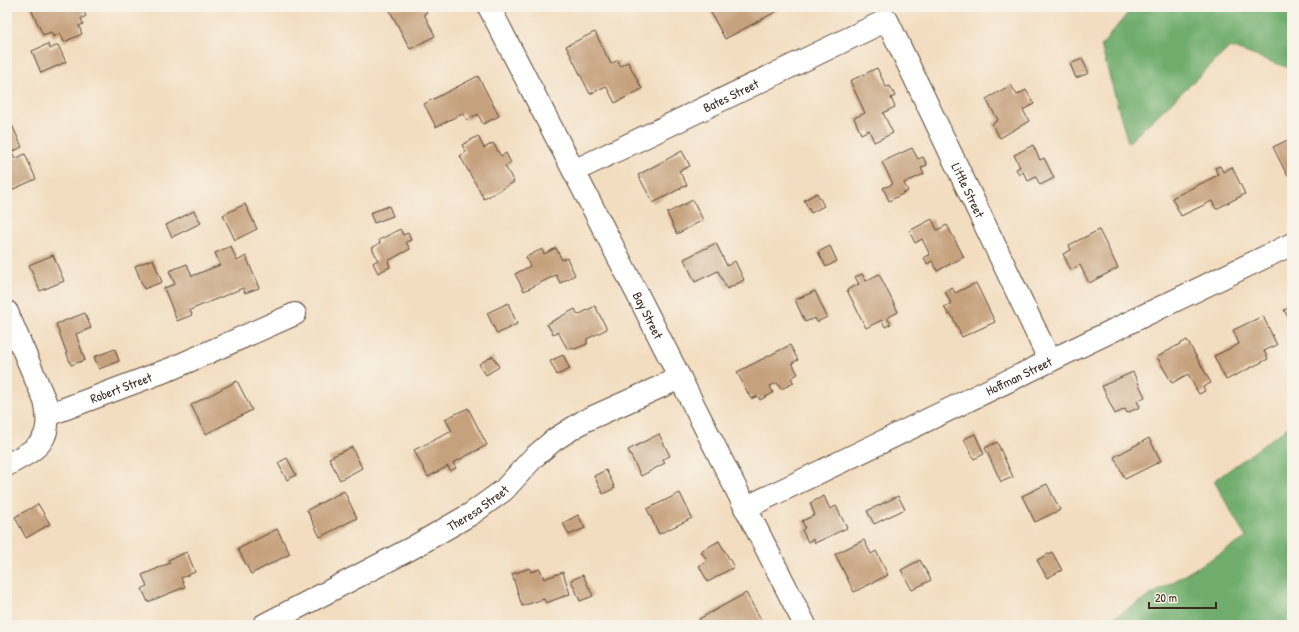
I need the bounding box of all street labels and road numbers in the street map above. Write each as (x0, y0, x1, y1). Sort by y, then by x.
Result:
street label: Bates Street (700, 74, 762, 116)
street label: Little Street (948, 160, 989, 221)
street label: Bay Street (629, 289, 668, 342)
street label: Hoffman Street (983, 352, 1055, 399)
street label: Robert Street (88, 368, 155, 407)
street label: Theresa Street (444, 481, 513, 535)

